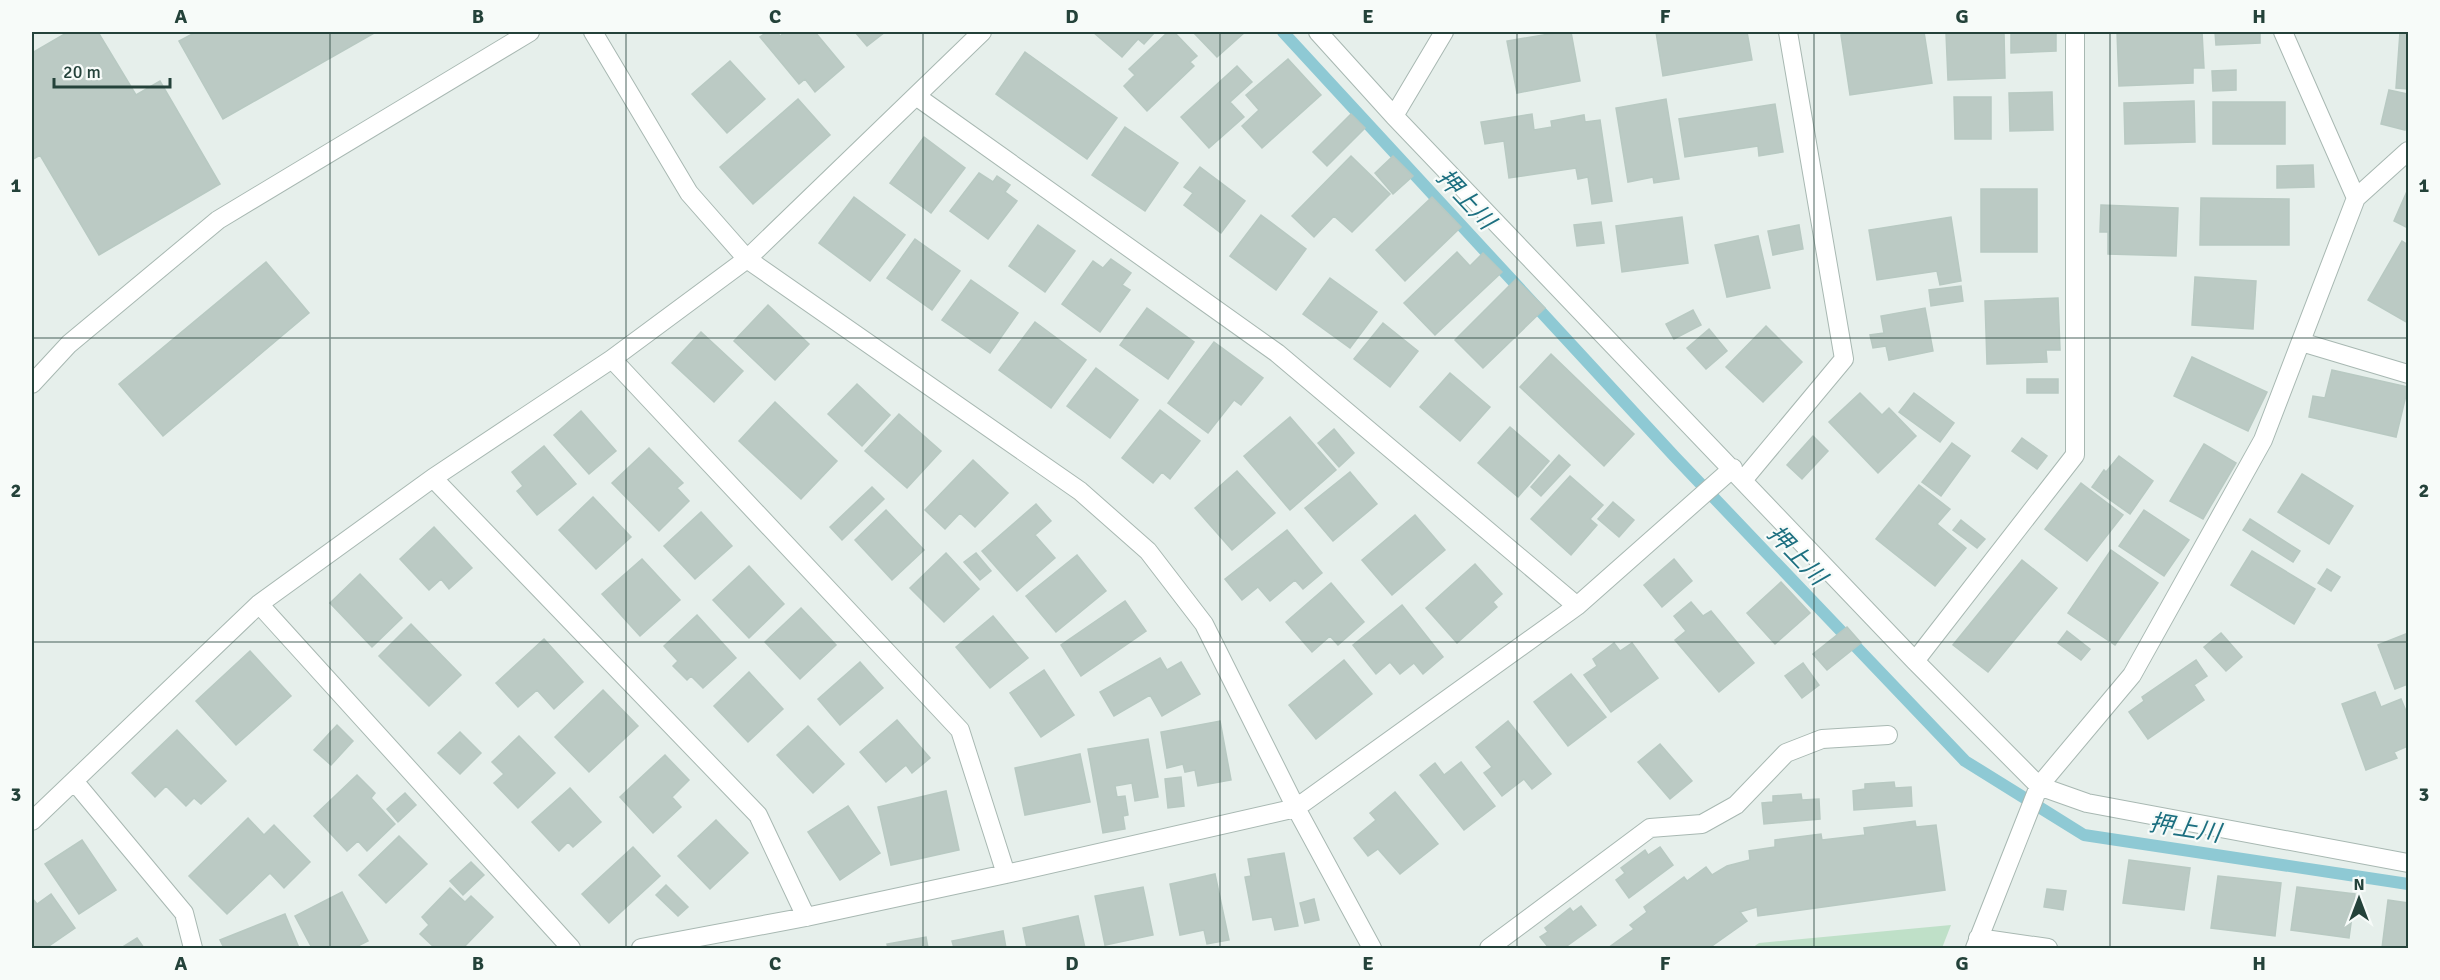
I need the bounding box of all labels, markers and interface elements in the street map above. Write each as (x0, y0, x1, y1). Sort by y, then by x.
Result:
text: A (175, 4, 188, 29)
text: B (472, 4, 484, 29)
text: C (769, 4, 781, 29)
text: D (1065, 4, 1079, 29)
text: E (1362, 4, 1374, 29)
text: F (1660, 4, 1671, 29)
text: G (1955, 4, 1969, 29)
text: H (2252, 4, 2266, 29)
scale bar (54, 51, 170, 89)
text: 20 m (63, 61, 101, 83)
water label: 押上川 (1430, 162, 1504, 238)
text: 1 (11, 173, 22, 198)
text: 1 (2419, 173, 2430, 198)
text: 2 (11, 478, 21, 503)
text: 2 (2419, 478, 2429, 503)
water label: 押上川 (1761, 519, 1835, 593)
text: 3 (11, 782, 21, 807)
text: 3 (2419, 782, 2429, 807)
water label: 押上川 (2147, 808, 2226, 849)
north arrow (2329, 869, 2389, 929)
text: N (2353, 875, 2365, 895)
text: A (175, 951, 188, 976)
text: B (472, 951, 484, 976)
text: C (769, 951, 781, 976)
text: D (1065, 951, 1079, 976)
text: E (1362, 951, 1374, 976)
text: F (1660, 951, 1671, 976)
text: G (1955, 951, 1969, 976)
text: H (2252, 951, 2266, 976)

